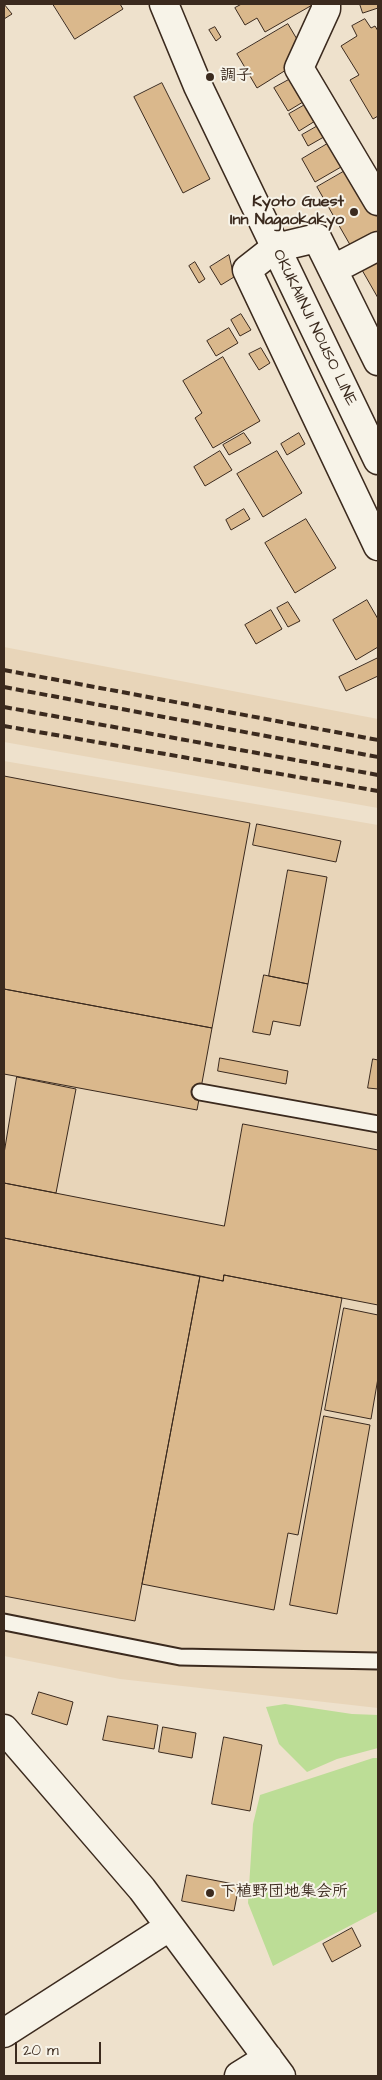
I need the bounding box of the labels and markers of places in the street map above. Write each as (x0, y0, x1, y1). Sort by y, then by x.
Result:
place label: 調子 (220, 67, 252, 87)
marker: 調子 (204, 71, 216, 83)
place label: Kyoto Guest Inn Nagaokakyo (230, 193, 344, 231)
marker: Kyoto Guest Inn Nagaokakyo (348, 206, 360, 218)
place label: 下植野団地集会所 (220, 1883, 348, 1903)
marker: 下植野団地集会所 (204, 1887, 216, 1899)

